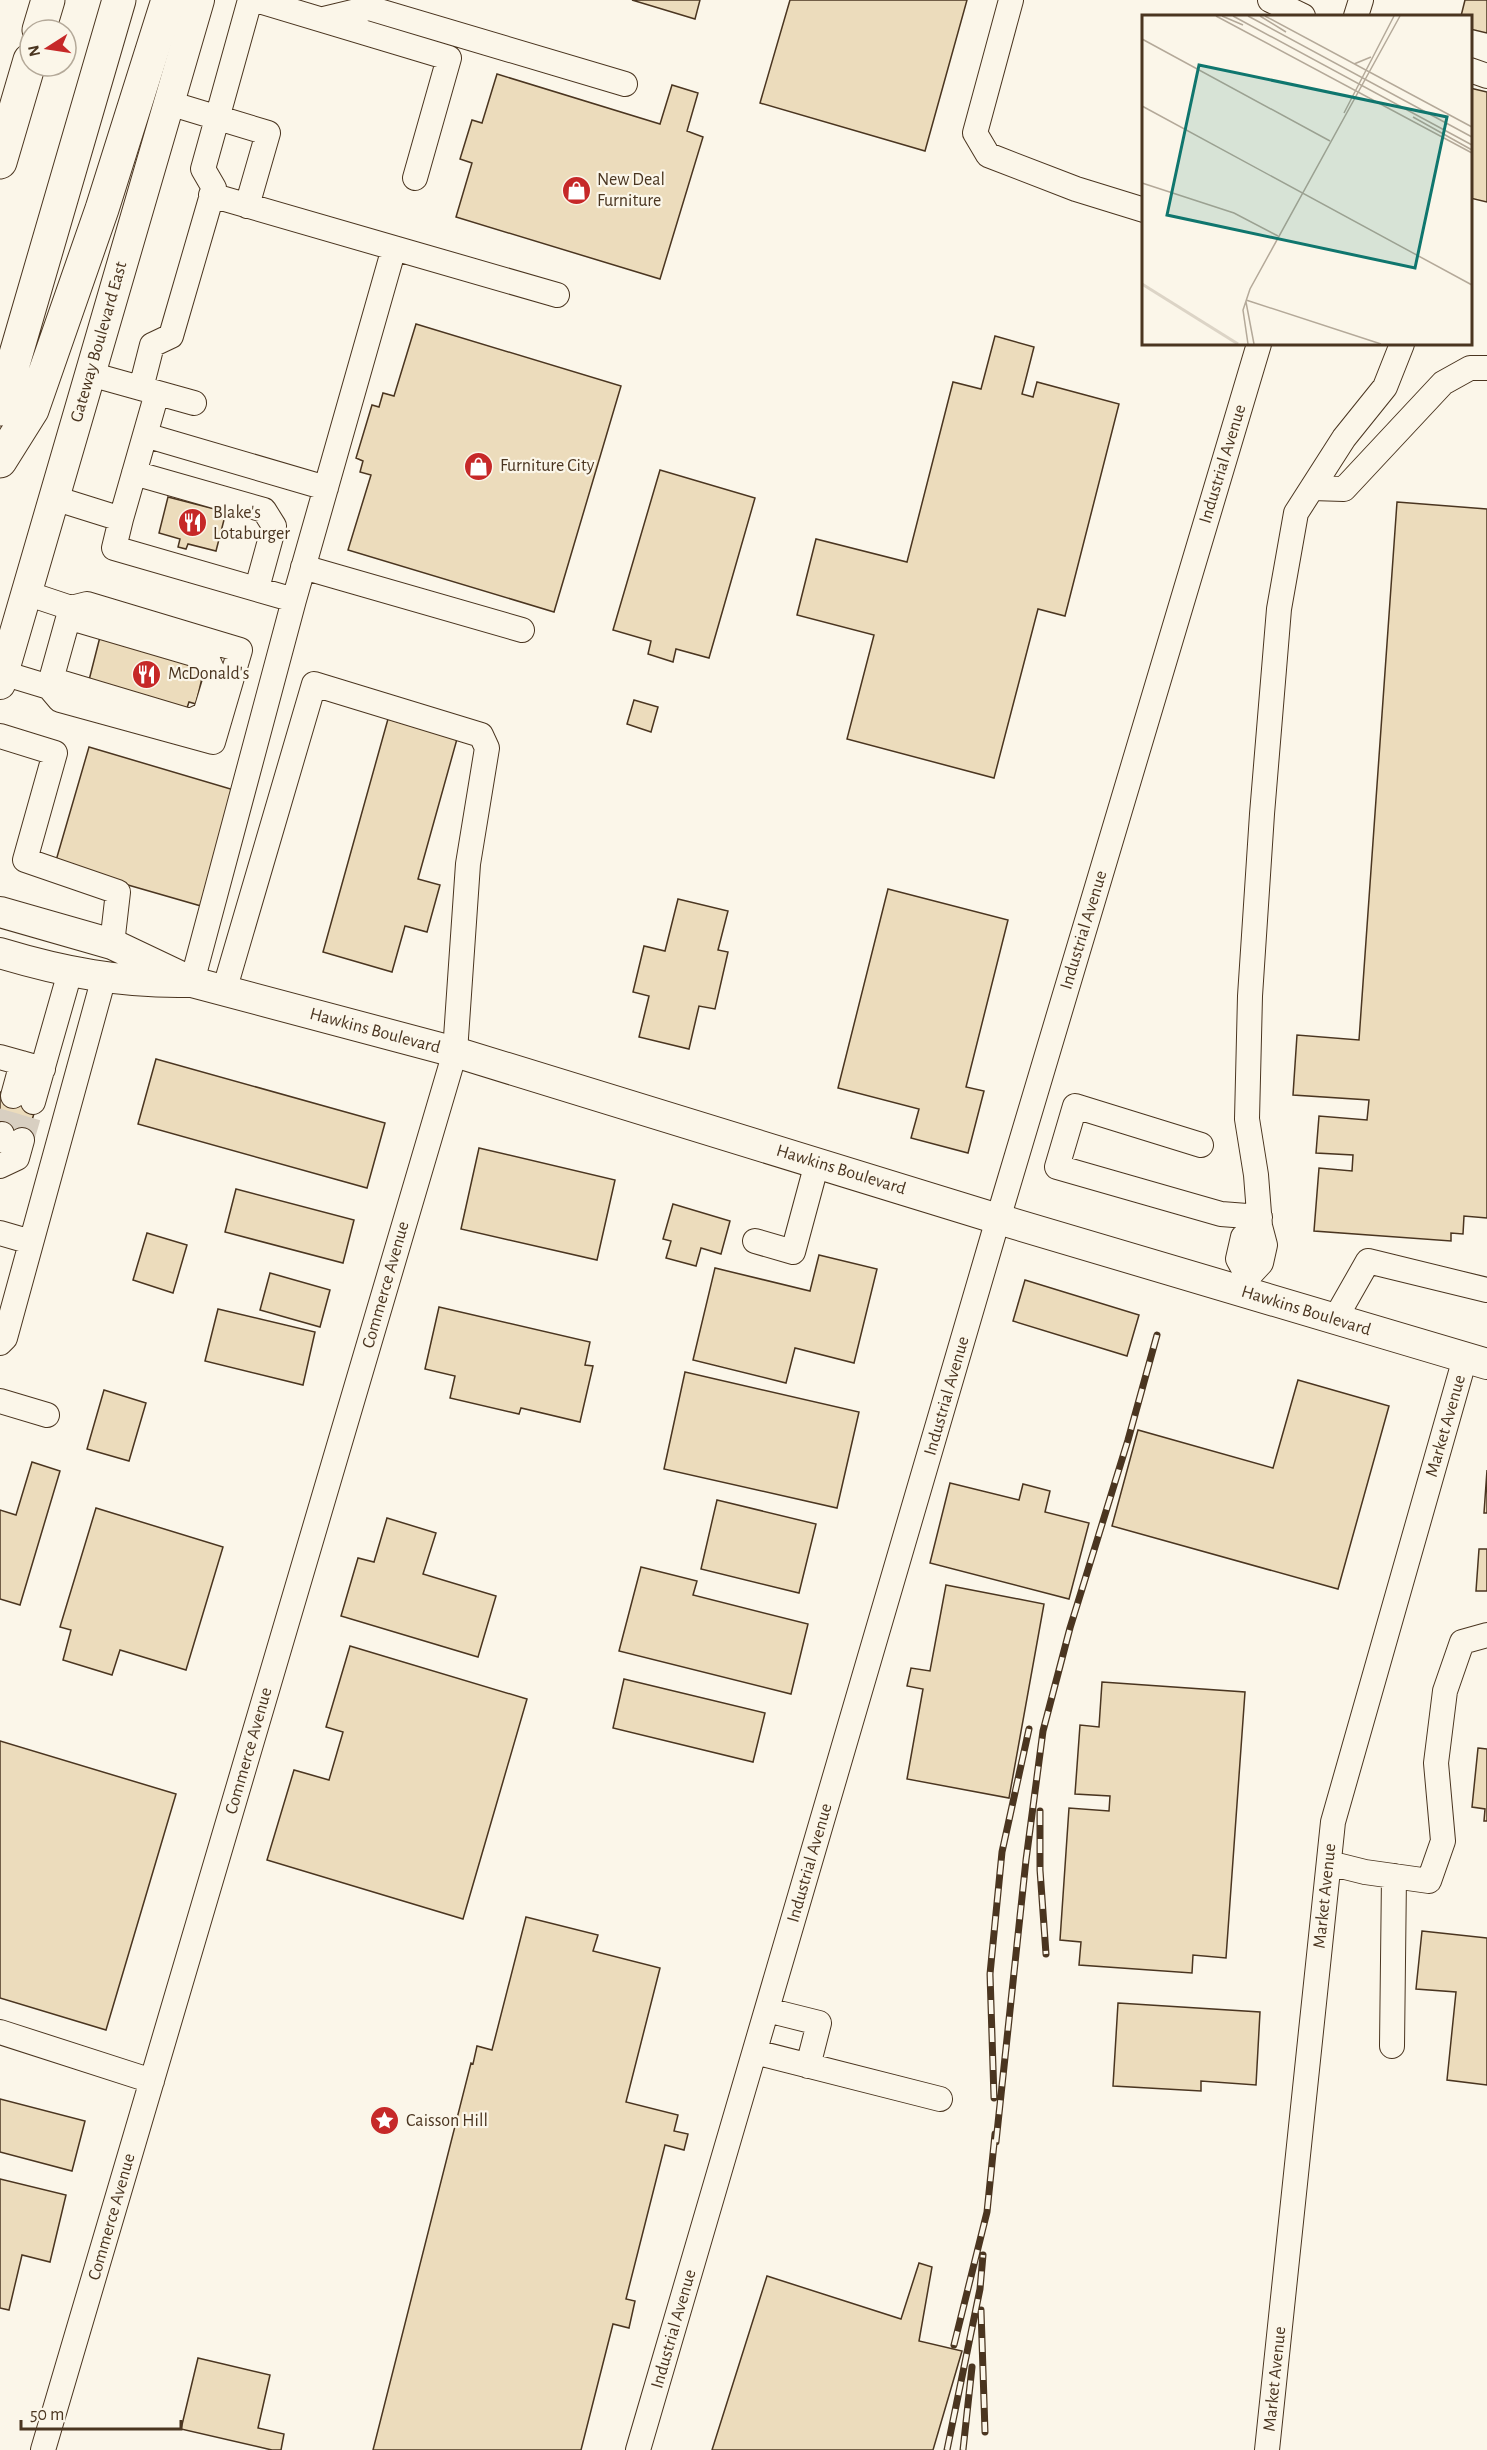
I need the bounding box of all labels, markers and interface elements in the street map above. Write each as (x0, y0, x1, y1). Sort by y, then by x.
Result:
inset map (1142, 15, 1472, 345)
north arrow (18, 18, 78, 78)
text: N (25, 44, 43, 58)
place label: New Deal Furniture (597, 171, 665, 210)
shop icon: New Deal Furniture (560, 174, 592, 206)
street label: Gateway Boulevard East (67, 259, 131, 424)
street label: Industrial Avenue (1196, 402, 1250, 526)
shop icon: Furniture City (463, 450, 495, 482)
place label: Furniture City (500, 457, 595, 475)
place label: Blake's Lotaburger (213, 504, 290, 543)
restaurant icon: Blake's Lotaburger (176, 507, 208, 539)
restaurant icon: McDonald's (131, 658, 163, 690)
place label: McDonald's (168, 665, 250, 683)
street label: Industrial Avenue (1057, 868, 1111, 992)
street label: Hawkins Boulevard (308, 1005, 442, 1057)
street label: Hawkins Boulevard (774, 1142, 908, 1198)
street label: Commerce Avenue (359, 1220, 413, 1350)
street label: Hawkins Boulevard (1239, 1283, 1373, 1339)
street label: Industrial Avenue (921, 1334, 973, 1458)
street label: Market Avenue (1423, 1373, 1469, 1479)
street label: Commerce Avenue (222, 1686, 276, 1816)
street label: Industrial Avenue (784, 1801, 836, 1925)
street label: Market Avenue (1311, 1843, 1339, 1949)
place icon: Caisson Hill (369, 2105, 401, 2137)
place label: Caisson Hill (406, 2112, 488, 2130)
street label: Commerce Avenue (85, 2152, 139, 2282)
street label: Industrial Avenue (648, 2267, 700, 2391)
street label: Market Avenue (1261, 2326, 1289, 2432)
scale bar (21, 2393, 182, 2431)
text: 50 m (30, 2406, 64, 2424)

